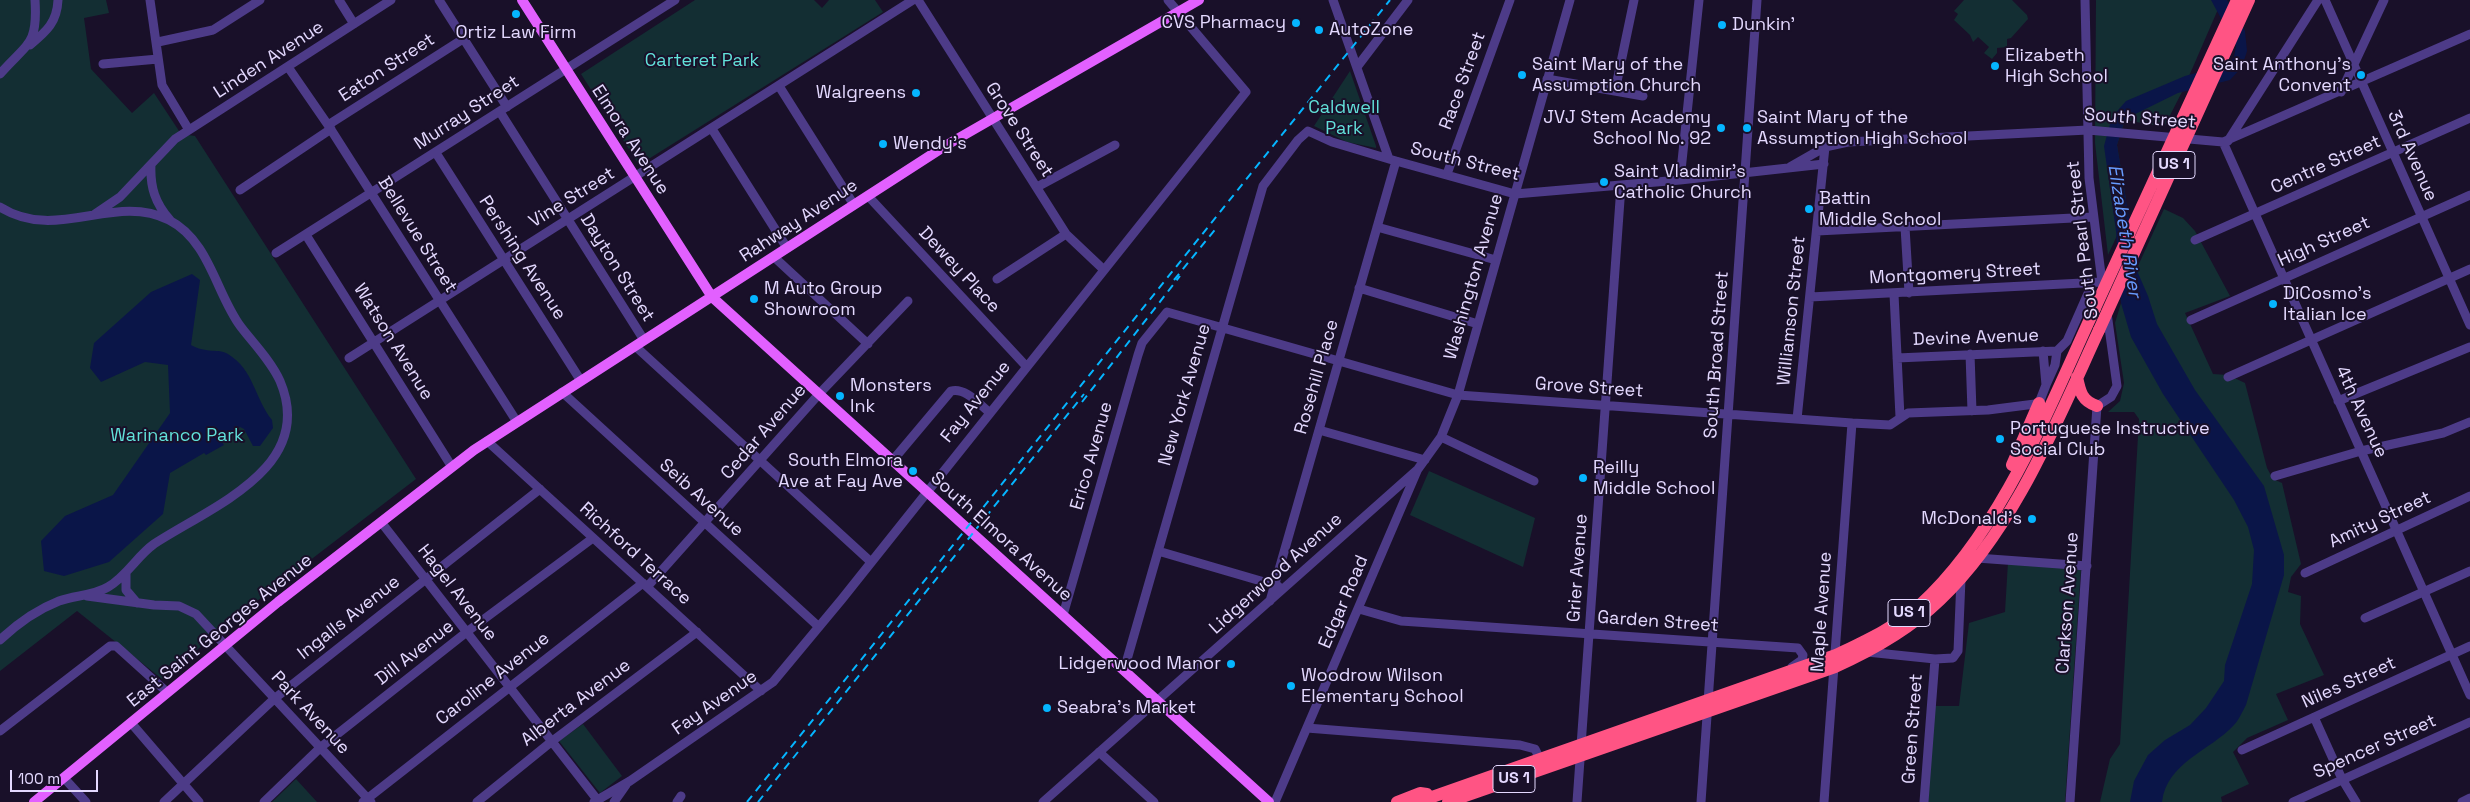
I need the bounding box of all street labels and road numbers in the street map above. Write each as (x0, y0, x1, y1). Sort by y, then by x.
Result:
street label: Linden Avenue (210, 16, 328, 104)
street label: Eaton Street (335, 29, 439, 107)
street label: Race Street (1435, 29, 1491, 133)
street label: Murray Street (411, 71, 523, 155)
street label: Grove Street (980, 79, 1058, 181)
street label: Elmora Avenue (587, 81, 673, 199)
street label: South Street (2083, 104, 2197, 134)
street label: 3rd Avenue (2382, 107, 2442, 205)
street label: Centre Street (2268, 131, 2384, 199)
street label: South Street (1408, 138, 1522, 186)
road number: US 1 (2153, 152, 2195, 178)
street label: South Pearl Street (2063, 160, 2103, 320)
street label: Vine Street (525, 163, 619, 233)
street label: Bellevue Street (373, 173, 461, 297)
street label: Rahway Avenue (736, 175, 862, 267)
street label: Pershing Avenue (474, 192, 570, 324)
street label: Washington Avenue (1440, 192, 1508, 362)
street label: Dayton Street (575, 210, 659, 326)
street label: High Street (2275, 212, 2373, 272)
street label: Dewey Place (914, 223, 1004, 317)
street label: Williamson Street (1773, 235, 1811, 387)
street label: Montgomery Street (1869, 259, 2041, 289)
street label: South Broad Street (1700, 270, 1734, 440)
street label: Watson Avenue (348, 280, 438, 404)
street label: Rosehill Place (1290, 317, 1344, 437)
street label: New York Avenue (1154, 322, 1216, 468)
street label: Devine Avenue (1913, 325, 2039, 351)
street label: Fay Avenue (936, 357, 1016, 447)
street label: 4th Avenue (2330, 363, 2392, 461)
street label: Grove Street (1534, 373, 1644, 403)
street label: Cedar Avenue (717, 380, 811, 484)
street label: Erico Avenue (1066, 399, 1118, 513)
street label: Seib Avenue (654, 455, 748, 541)
street label: South Elmora Avenue (926, 468, 1076, 606)
street label: Amity Street (2326, 487, 2434, 553)
street label: Richford Terrace (575, 498, 695, 610)
street label: Lidgerwood Avenue (1205, 509, 1347, 639)
street label: Grier Avenue (1563, 513, 1593, 623)
street label: Clarkson Avenue (2052, 531, 2084, 675)
street label: Hagel Avenue (413, 540, 501, 646)
street label: East Saint Georges Avenue (123, 550, 317, 712)
street label: Maple Avenue (1807, 551, 1837, 673)
street label: Edgar Road (1315, 552, 1373, 652)
street label: Ingalls Avenue (294, 571, 404, 665)
road number: US 1 (1888, 600, 1930, 626)
street label: Garden Street (1597, 607, 1719, 637)
street label: Dill Avenue (372, 616, 458, 690)
street label: Caroline Avenue (432, 628, 554, 730)
street label: Niles Street (2299, 653, 2399, 713)
street label: Alberta Avenue (517, 655, 635, 751)
street label: Fay Avenue (668, 666, 762, 740)
street label: Park Avenue (266, 667, 354, 759)
street label: Green Street (1898, 673, 1928, 785)
street label: Spencer Street (2310, 710, 2440, 784)
road number: US 1 (1493, 766, 1535, 792)

